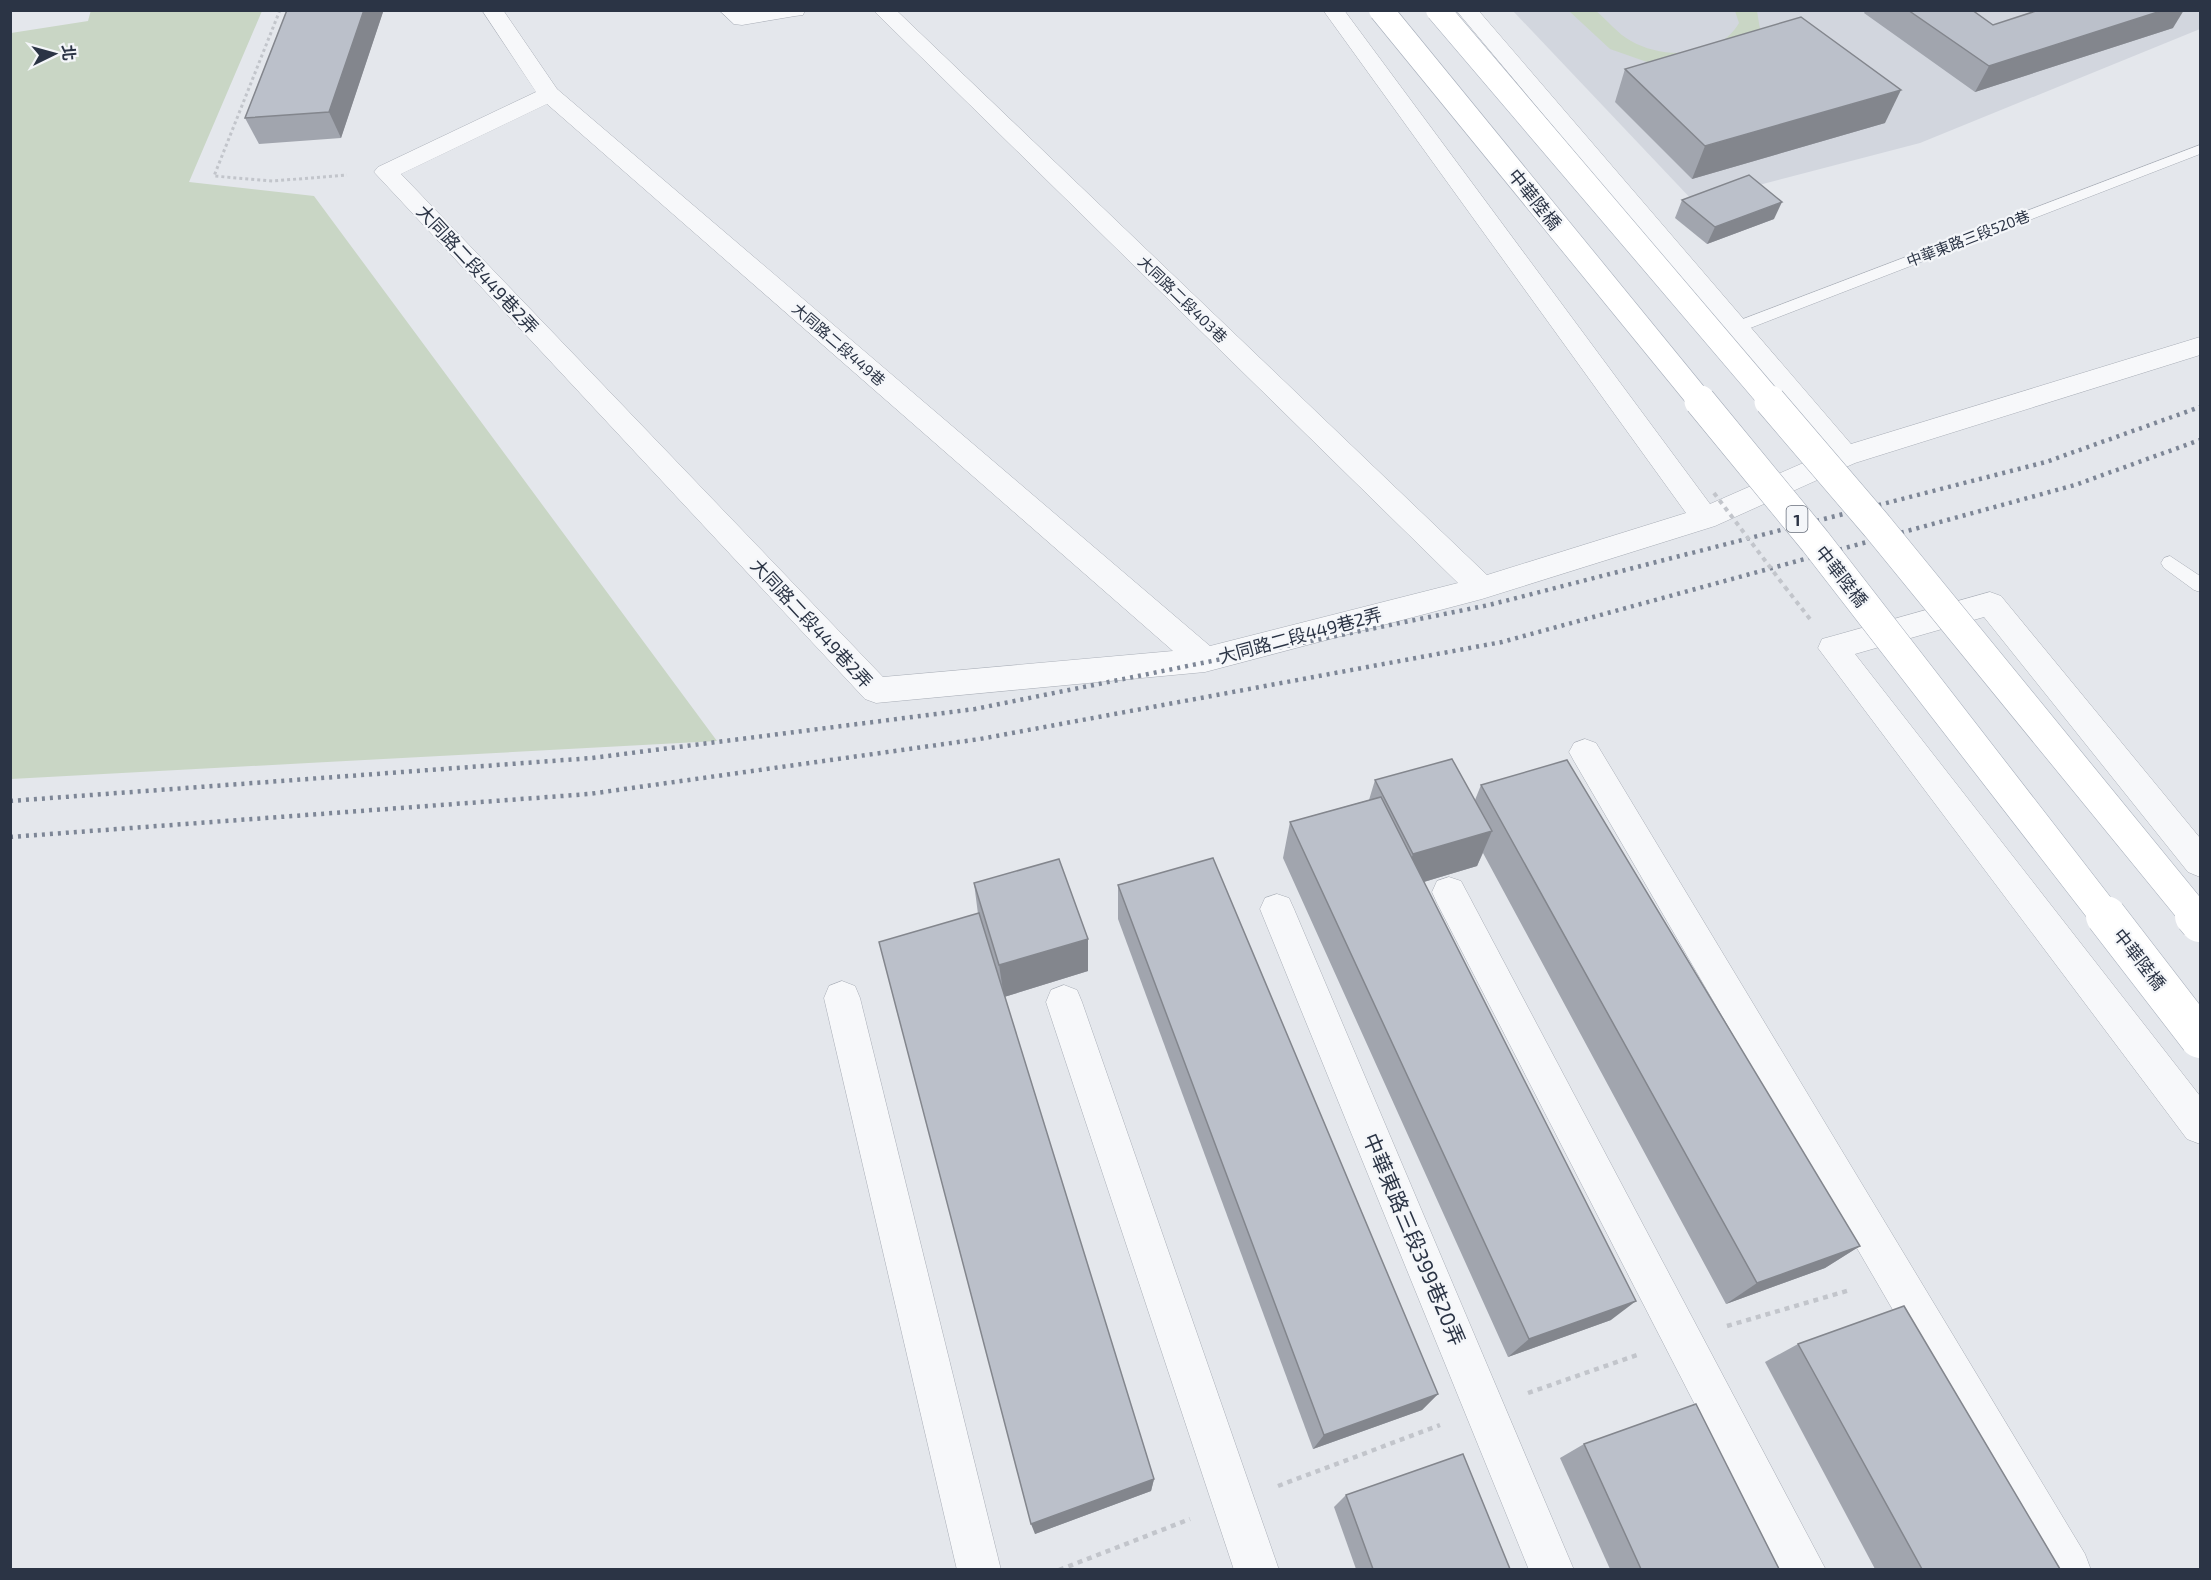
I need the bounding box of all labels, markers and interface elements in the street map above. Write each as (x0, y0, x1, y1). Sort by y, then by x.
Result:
north arrow (24, 24, 84, 84)
text: 北 (59, 44, 80, 61)
street label: 中華陸橋 (1504, 164, 1566, 234)
street label: 大同路二段449巷2弄 (412, 200, 544, 338)
street label: 中華東路三段520巷 (1904, 206, 2032, 270)
street label: 大同路二段403巷 (1135, 252, 1231, 346)
street label: 大同路二段449巷 (789, 299, 889, 389)
road number: 1 (1786, 506, 1808, 532)
street label: 中華陸橋 (1811, 541, 1873, 611)
street label: 大同路二段449巷2弄 (746, 554, 878, 692)
street label: 大同路二段449巷2弄 (1216, 603, 1384, 667)
street label: 中華陸橋 (2109, 924, 2171, 994)
street label: 中華東路三段399巷20弄 (1359, 1129, 1471, 1349)

